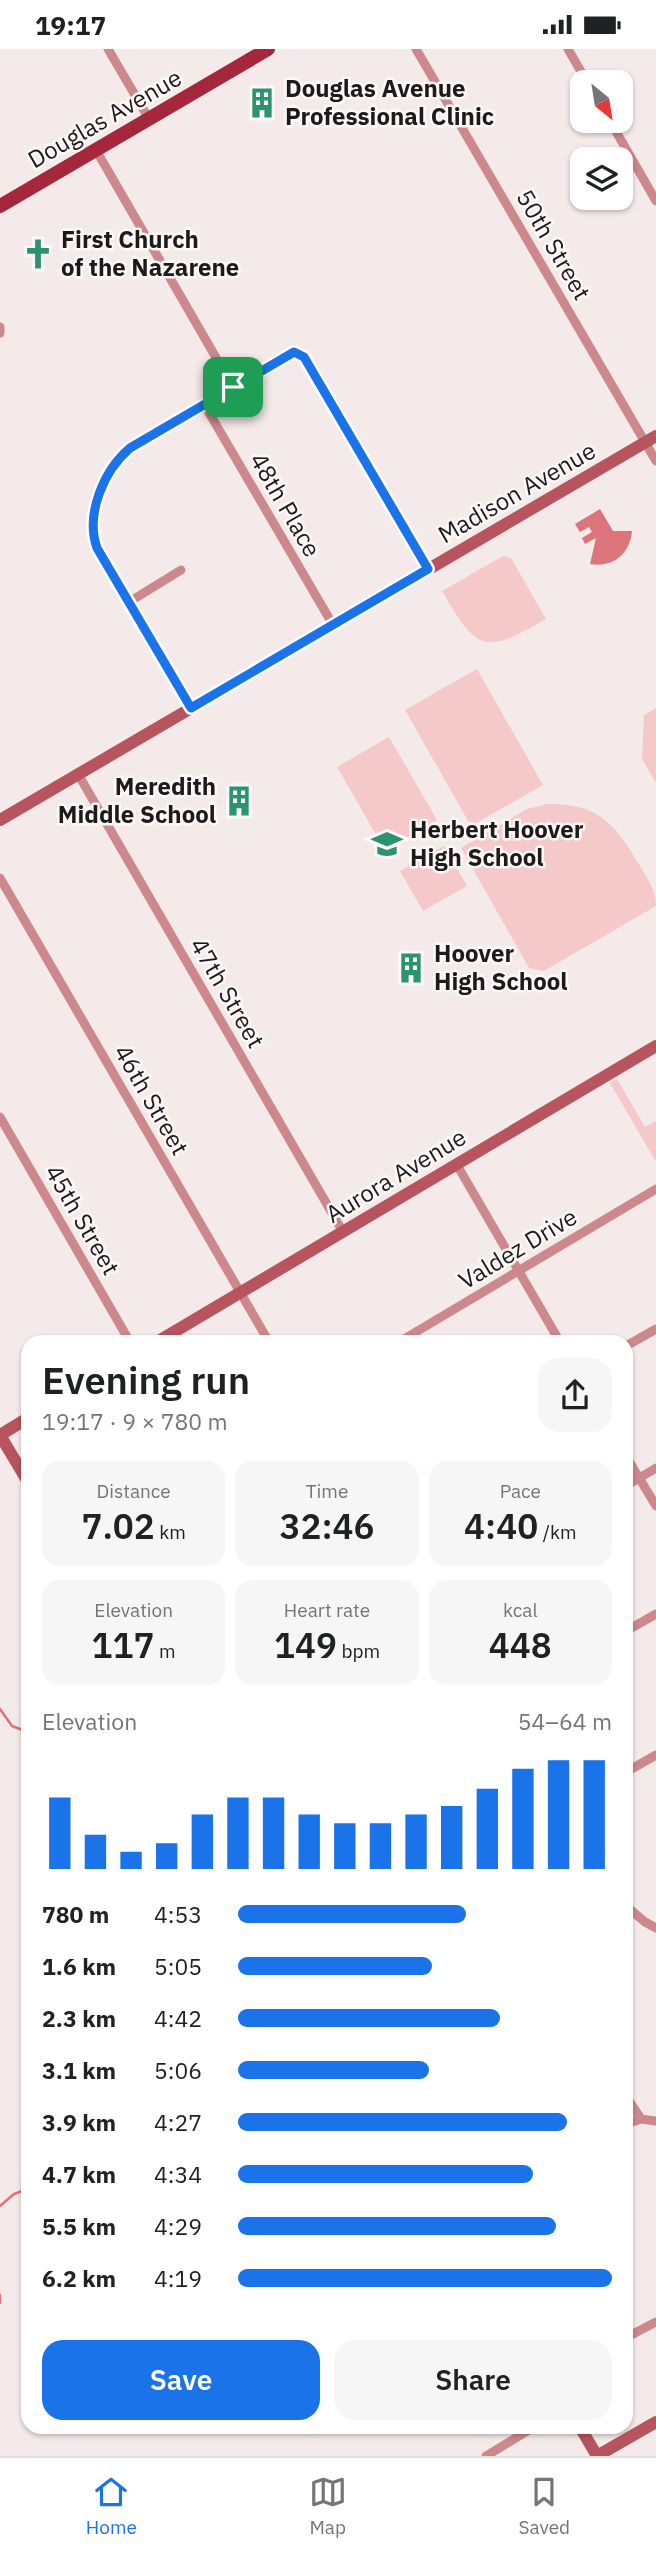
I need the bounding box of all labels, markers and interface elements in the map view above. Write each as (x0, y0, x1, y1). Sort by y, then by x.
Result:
text: 19:17 (35, 8, 106, 42)
street label: Douglas Avenue (22, 61, 187, 175)
north arrow (570, 70, 634, 133)
map controls (570, 70, 633, 210)
place label: Douglas Avenue Professional Clinic (285, 72, 494, 132)
building icon: Douglas Avenue Professional Clinic (245, 86, 279, 120)
button: layers (570, 147, 633, 210)
street label: 50th Street (509, 184, 598, 305)
place label: First Church of the Nazarene (61, 223, 239, 283)
church icon: First Church of the Nazarene (21, 237, 55, 271)
pin (203, 357, 263, 417)
icon: arrive (214, 368, 252, 406)
street label: Madison Avenue (432, 434, 601, 550)
street label: 48th Place (243, 446, 329, 563)
place label: Meredith Middle School (58, 770, 216, 830)
building icon: Meredith Middle School (222, 784, 256, 818)
place label: Herbert Hoover High School (410, 813, 584, 873)
school or university icon: Herbert Hoover High School (370, 827, 404, 861)
street label: 47th Street (183, 932, 272, 1053)
place label: Hoover High School (434, 937, 568, 997)
building icon: Hoover High School (394, 951, 428, 985)
street label: 46th Street (107, 1039, 196, 1160)
street label: Aurora Avenue (319, 1121, 472, 1230)
street label: 45th Street (38, 1159, 127, 1280)
street label: Valdez Drive (452, 1200, 583, 1296)
text: Evening run (42, 1355, 250, 1404)
button: share (538, 1358, 612, 1432)
text: 19:17 · 9 × 780 m (42, 1406, 228, 1436)
text: Distance (97, 1479, 171, 1503)
text: Time (306, 1479, 348, 1503)
text: Pace (500, 1479, 541, 1503)
text: 7.02 (81, 1503, 155, 1549)
text: 32:46 (279, 1503, 375, 1549)
text: 4:40 (464, 1503, 538, 1549)
text: km (155, 1520, 186, 1544)
text: /km (538, 1520, 577, 1544)
text: Elevation (94, 1598, 173, 1622)
text: Heart rate (284, 1598, 370, 1622)
text: kcal (503, 1598, 538, 1622)
text: 117 (92, 1622, 155, 1668)
text: 149 (274, 1622, 337, 1668)
text: 448 (489, 1622, 552, 1668)
text: m (155, 1639, 176, 1663)
text: bpm (337, 1639, 380, 1663)
text: Elevation (42, 1706, 137, 1736)
text: 54–64 m (518, 1706, 612, 1736)
text: 780 m (42, 1899, 109, 1929)
text: 4:53 (154, 1899, 202, 1929)
text: 1.6 km (42, 1951, 116, 1981)
text: 5:05 (154, 1951, 202, 1981)
text: 2.3 km (42, 2003, 116, 2033)
text: 4:42 (154, 2003, 202, 2033)
text: 3.1 km (42, 2055, 116, 2085)
text: 5:06 (154, 2055, 202, 2085)
text: 3.9 km (42, 2107, 116, 2137)
text: 4:27 (154, 2107, 202, 2137)
text: 4.7 km (42, 2159, 116, 2189)
text: 4:34 (154, 2159, 202, 2189)
text: 5.5 km (42, 2211, 116, 2241)
text: 4:29 (154, 2211, 202, 2241)
text: 6.2 km (42, 2263, 116, 2293)
text: 4:19 (154, 2263, 202, 2293)
button: Save (42, 2340, 320, 2420)
button: Share (334, 2340, 612, 2420)
tab: Home (86, 2473, 137, 2539)
tab: Map (309, 2473, 347, 2539)
tab: Saved (518, 2473, 570, 2539)

